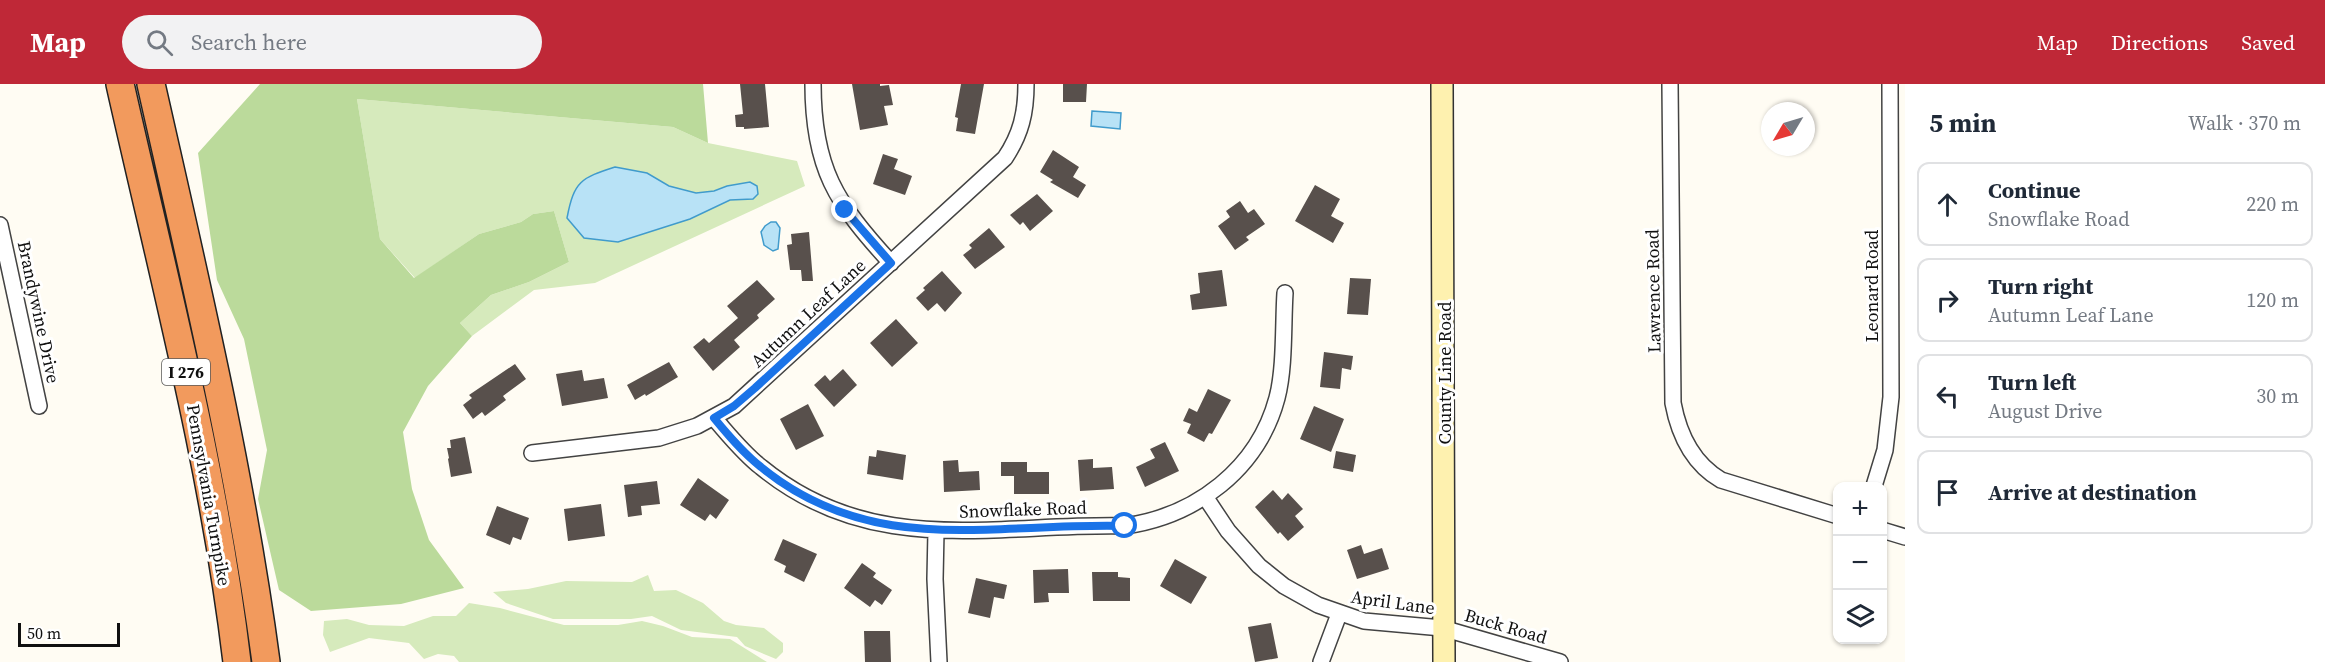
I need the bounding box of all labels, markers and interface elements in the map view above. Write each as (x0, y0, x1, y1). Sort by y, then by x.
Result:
search box (122, 15, 542, 69)
text: Map (30, 23, 86, 61)
icon: search (143, 26, 176, 59)
text: Search here (191, 27, 307, 57)
text: Map (2037, 28, 2078, 57)
text: Directions (2111, 28, 2208, 57)
text: Saved (2241, 28, 2295, 57)
north arrow (1761, 102, 1815, 156)
text: 5 min (1929, 105, 1996, 141)
text: Walk · 370 m (2188, 109, 2301, 137)
text: Continue (1988, 175, 2081, 205)
icon: ahead (1931, 188, 1964, 221)
text: 220 m (2246, 190, 2299, 218)
route end (831, 196, 857, 222)
text: Snowflake Road (1988, 205, 2130, 233)
street label: Lawrence Road (1639, 229, 1667, 353)
street label: Leonard Road (1859, 230, 1884, 342)
street label: Brandywine Drive (12, 239, 66, 385)
street label: Autumn Leaf Lane (745, 253, 871, 373)
text: Turn right (1988, 271, 2093, 301)
icon: right (1931, 284, 1964, 317)
text: 120 m (2246, 286, 2299, 314)
text: Autumn Leaf Lane (1988, 301, 2154, 329)
street label: County Line Road (1432, 302, 1457, 444)
road number: I 276 (162, 359, 210, 385)
text: Turn left (1988, 367, 2076, 397)
icon: left (1931, 380, 1964, 413)
text: 30 m (2256, 382, 2299, 410)
text: August Drive (1988, 397, 2102, 425)
street label: Pennsylvania Turnpike (181, 402, 237, 588)
icon: arrive (1931, 476, 1964, 509)
text: Arrive at destination (1988, 477, 2197, 507)
map controls (1833, 482, 1887, 644)
button: + (1833, 482, 1887, 536)
street label: Snowflake Road (959, 494, 1087, 524)
route start (1111, 512, 1137, 538)
button: − (1833, 536, 1887, 590)
street label: April Lane (1349, 584, 1437, 620)
button: layers (1833, 590, 1887, 644)
street label: Buck Road (1462, 602, 1550, 650)
scale bar (18, 620, 120, 648)
text: 50 m (27, 622, 61, 644)

